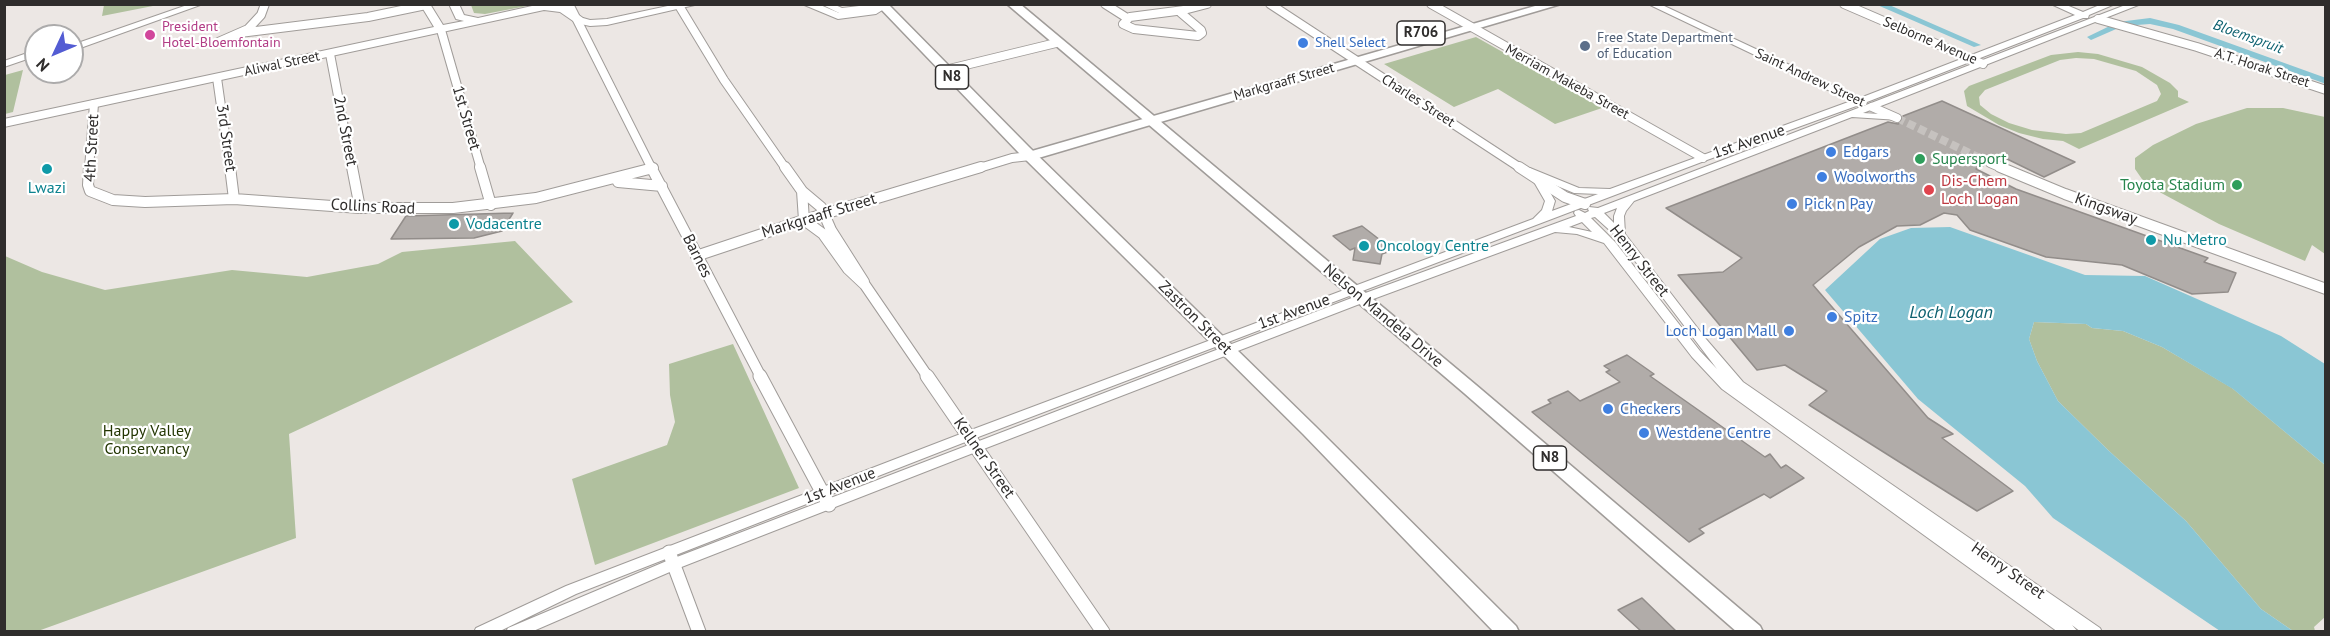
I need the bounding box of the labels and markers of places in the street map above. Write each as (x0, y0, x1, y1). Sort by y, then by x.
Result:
place label: President Hotel-Bloemfontain (162, 19, 281, 51)
marker: President Hotel-Bloemfontain (143, 28, 157, 42)
place label: Free State Department of Education (1597, 30, 1733, 62)
place label: Shell Select (1315, 35, 1386, 51)
marker: Shell Select (1296, 36, 1310, 50)
marker: Free State Department of Education (1578, 39, 1592, 53)
place label: Edgars (1843, 142, 1889, 162)
marker: Edgars (1824, 145, 1838, 159)
place label: Supersport (1932, 149, 2007, 169)
marker: Supersport (1913, 152, 1927, 166)
marker: Lwazi (40, 162, 54, 176)
place label: Woolworths (1834, 167, 1915, 187)
marker: Woolworths (1815, 170, 1829, 184)
place label: Dis-Chem Loch Logan (1941, 171, 2018, 209)
place label: Toyota Stadium (2120, 175, 2225, 195)
place label: Lwazi (28, 178, 66, 198)
marker: Toyota Stadium (2230, 178, 2244, 192)
marker: Dis-Chem Loch Logan (1922, 183, 1936, 197)
place label: Pick n Pay (1804, 194, 1873, 214)
marker: Pick n Pay (1785, 197, 1799, 211)
place label: Vodacentre (466, 214, 542, 234)
marker: Vodacentre (447, 217, 461, 231)
place label: Nu Metro (2163, 230, 2227, 250)
marker: Nu Metro (2144, 233, 2158, 247)
place label: Oncology Centre (1376, 236, 1489, 256)
marker: Oncology Centre (1357, 239, 1371, 253)
place label: Spitz (1844, 307, 1878, 327)
marker: Spitz (1825, 310, 1839, 324)
place label: Loch Logan Mall (1665, 321, 1777, 341)
marker: Loch Logan Mall (1782, 324, 1796, 338)
place label: Checkers (1620, 399, 1681, 419)
marker: Checkers (1601, 402, 1615, 416)
place label: Westdene Centre (1656, 423, 1771, 443)
marker: Westdene Centre (1637, 426, 1651, 440)

